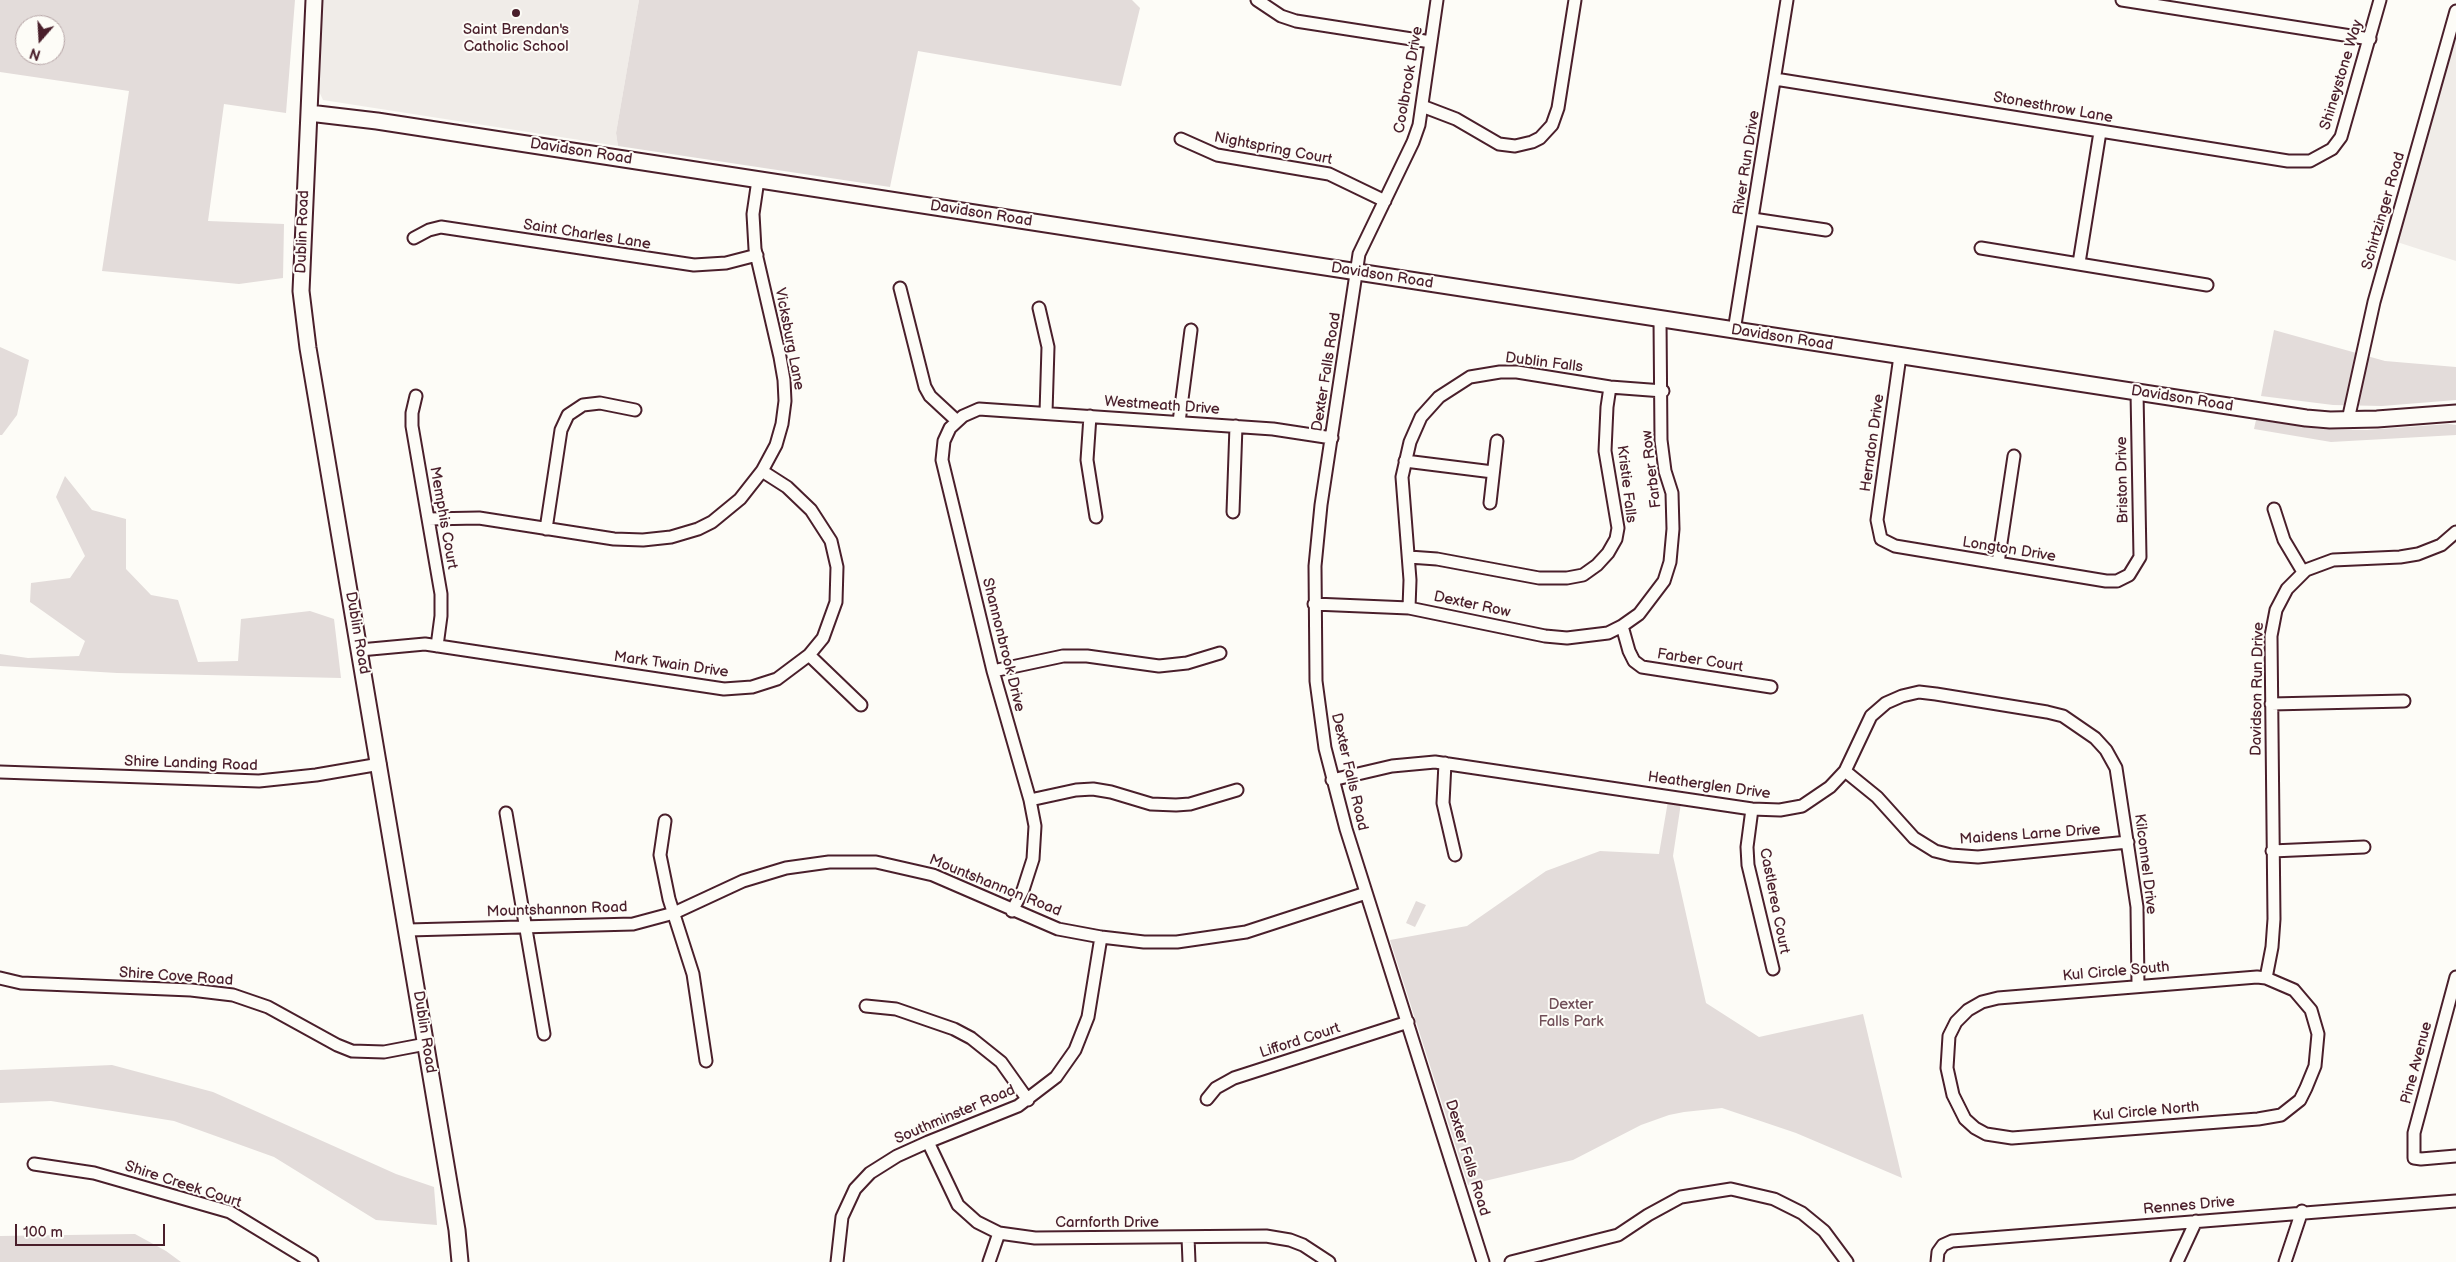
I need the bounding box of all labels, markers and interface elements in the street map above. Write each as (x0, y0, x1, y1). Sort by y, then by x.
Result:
marker: Saint Brendan's Catholic School (510, 7, 522, 19)
north arrow (15, 15, 65, 65)
street label: Shineystone Way (2317, 18, 2367, 132)
place label: Saint Brendan's Catholic School (463, 21, 569, 56)
street label: Coolbrook Drive (1391, 25, 1427, 135)
text: N (28, 44, 43, 63)
street label: Stonesthrow Lane (1992, 89, 2114, 127)
street label: River Run Drive (1730, 109, 1764, 217)
street label: Nightspring Court (1212, 129, 1334, 169)
street label: Davidson Road (529, 135, 633, 169)
street label: Schirtzinger Road (2359, 150, 2409, 272)
street label: Dublin Road (293, 190, 313, 274)
street label: Davidson Road (929, 197, 1033, 231)
street label: Saint Charles Lane (522, 216, 652, 254)
street label: Davidson Road (1330, 259, 1434, 293)
street label: Vicksburg Lane (770, 286, 808, 392)
street label: Dexter Falls Road (1309, 311, 1345, 433)
street label: Davidson Road (1730, 321, 1834, 355)
street label: Dublin Falls (1504, 349, 1584, 377)
street label: Davidson Road (2130, 382, 2234, 416)
street label: Westmeath Drive (1104, 393, 1220, 419)
street label: Herndon Drive (1857, 393, 1889, 493)
street label: Farber Row (1638, 429, 1666, 509)
street label: Briston Drive (2113, 436, 2133, 524)
street label: Kristie Falls (1612, 444, 1640, 524)
street label: Memphis Court (425, 465, 461, 571)
street label: Longton Drive (1961, 534, 2057, 566)
street label: Shannonbrook Drive (978, 576, 1028, 714)
street label: Dexter Row (1432, 588, 1512, 622)
street label: Dublin Road (341, 590, 373, 676)
street label: Davidson Run Drive (2248, 622, 2268, 756)
street label: Farber Court (1656, 645, 1744, 677)
street label: Mark Twain Drive (612, 648, 730, 682)
street label: Dexter Falls Road (1327, 711, 1371, 833)
street label: Shire Landing Road (124, 753, 258, 775)
street label: Heatherglen Drive (1646, 768, 1772, 804)
street label: Kilconnel Drive (2130, 813, 2160, 915)
street label: Maidens Larne Drive (1959, 821, 2101, 849)
street label: Castlerea Court (1755, 847, 1793, 955)
street label: Mountshannon Road (926, 851, 1064, 921)
street label: Mountshannon Road (486, 899, 628, 921)
street label: Kul Circle South (2062, 958, 2170, 986)
street label: Shire Cove Road (118, 964, 234, 990)
street label: Dublin Road (409, 989, 439, 1075)
park label: Dexter Falls Park (1538, 996, 1604, 1031)
street label: Lifford Court (1257, 1020, 1343, 1062)
street label: Pine Avenue (2397, 1020, 2437, 1106)
street label: Southminster Road (892, 1081, 1018, 1149)
street label: Dexter Falls Road (1441, 1098, 1493, 1218)
street label: Kul Circle North (2092, 1098, 2200, 1126)
street label: Shire Creek Court (122, 1158, 244, 1212)
street label: Rennes Drive (2142, 1193, 2236, 1219)
scale bar (18, 1214, 168, 1246)
street label: Carnforth Drive (1055, 1214, 1159, 1232)
text: 100 m (23, 1223, 63, 1242)

